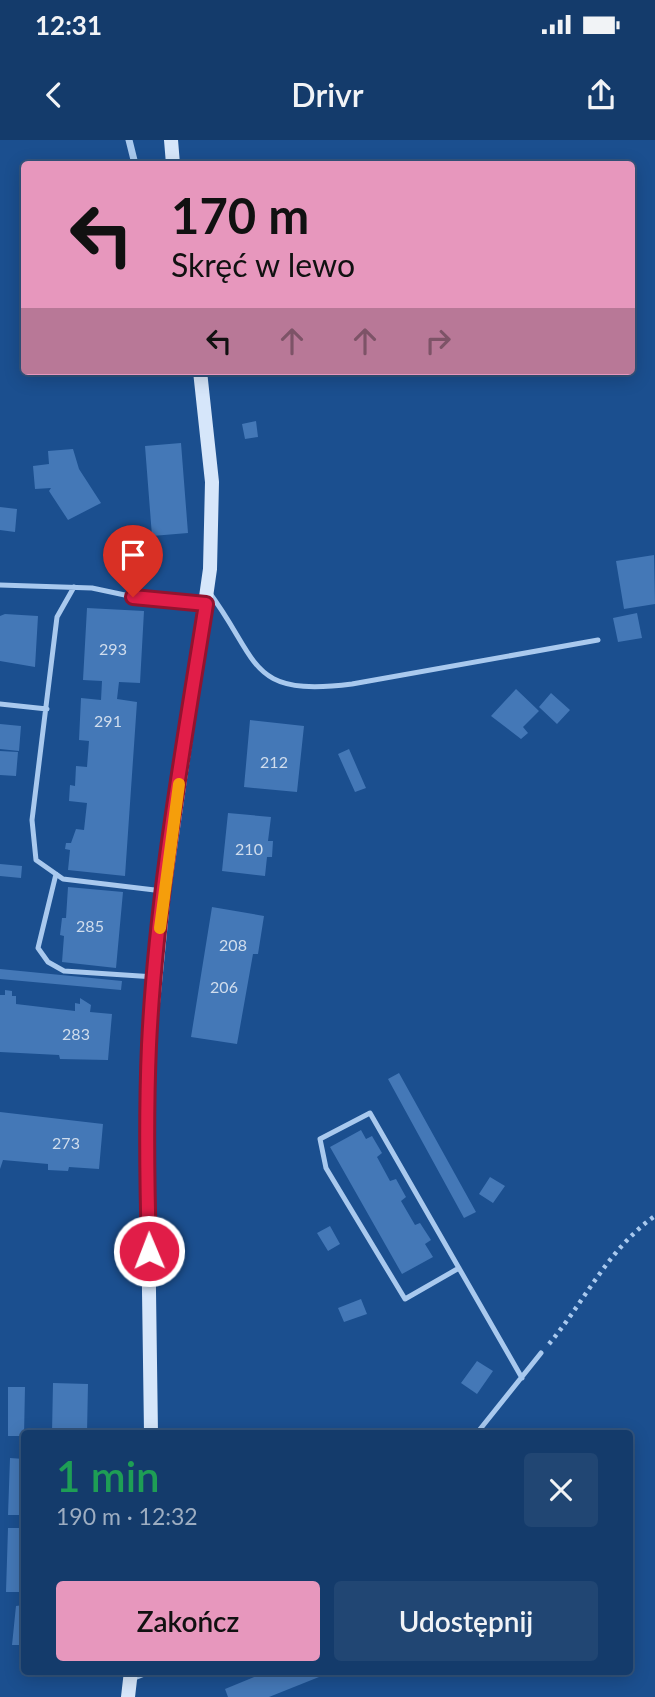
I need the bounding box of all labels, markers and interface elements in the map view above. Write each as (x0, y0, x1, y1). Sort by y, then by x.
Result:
text: 12:31 (35, 9, 102, 41)
text: Drivr (291, 75, 364, 114)
icon: back (35, 76, 73, 114)
icon: share (582, 76, 620, 114)
text: 170 m (171, 186, 309, 244)
icon: left (56, 189, 147, 280)
text: Skręć w lewo (171, 245, 355, 284)
icon: left (200, 322, 238, 360)
icon: ahead (273, 322, 311, 360)
icon: ahead (346, 322, 384, 360)
icon: right (419, 322, 457, 360)
pin (103, 525, 163, 597)
icon: arrive (114, 536, 152, 574)
house number: 293 (99, 639, 127, 658)
house number: 291 (94, 711, 122, 730)
house number: 212 (260, 752, 288, 771)
house number: 210 (235, 839, 263, 858)
house number: 285 (76, 916, 104, 935)
house number: 208 (219, 935, 247, 954)
house number: 206 (210, 977, 238, 996)
house number: 283 (62, 1024, 90, 1043)
house number: 273 (52, 1133, 80, 1152)
position arrow (112, 1214, 186, 1288)
text: 1 min (56, 1451, 160, 1501)
button: close (524, 1453, 598, 1527)
text: 190 m · 12:32 (56, 1502, 198, 1530)
button: Zakończ (56, 1581, 320, 1661)
button: Udostępnij (334, 1581, 598, 1661)

